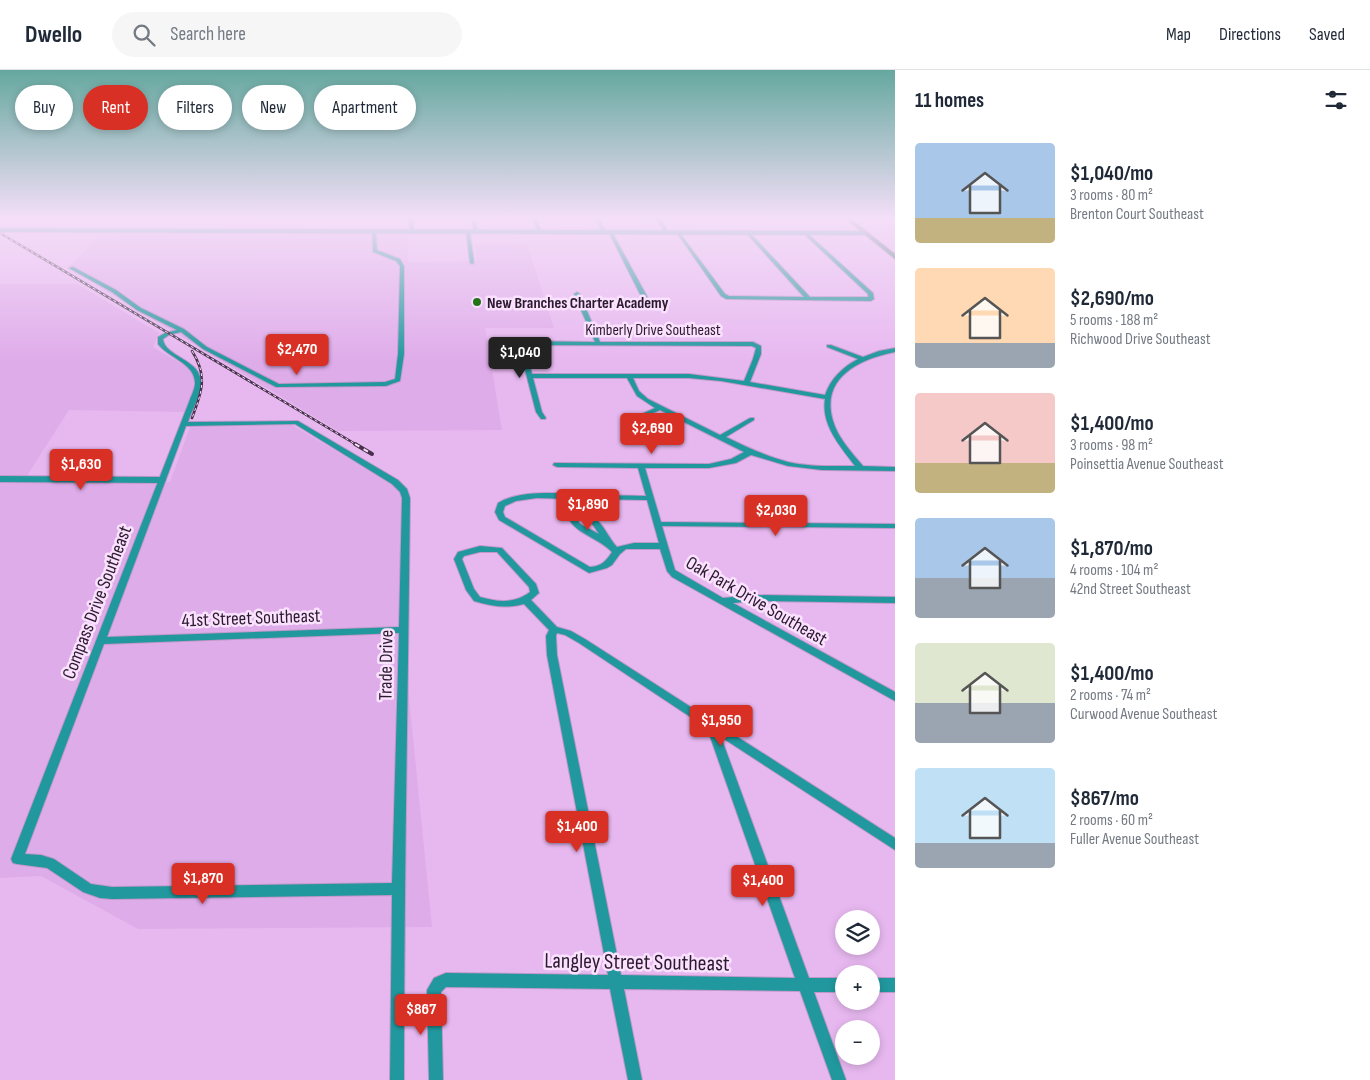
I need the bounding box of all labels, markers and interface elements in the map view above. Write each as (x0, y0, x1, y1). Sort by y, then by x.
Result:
search box (112, 12, 462, 57)
text: Dwello (25, 20, 82, 49)
icon: search (130, 21, 158, 49)
text: Search here (170, 23, 246, 46)
text: Map (1166, 24, 1191, 45)
text: Directions (1219, 24, 1281, 45)
text: Saved (1309, 24, 1345, 45)
chip: Buy (15, 85, 73, 130)
chip: Rent (83, 85, 148, 130)
chip: Filters (158, 85, 232, 130)
chip: New (242, 85, 304, 130)
chip: Apartment (314, 85, 416, 130)
icon: filters (1322, 86, 1350, 114)
text: 11 homes (915, 88, 984, 113)
text: $1,040/mo (1070, 161, 1153, 186)
icon: home (955, 163, 1015, 223)
text: 3 rooms · 80 m² (1070, 186, 1153, 205)
text: Brenton Court Southeast (1070, 205, 1204, 224)
text: $2,690/mo (1070, 286, 1154, 311)
icon: home (955, 288, 1015, 348)
place label: New Branches Charter Academy (487, 294, 669, 313)
marker: New Branches Charter Academy (471, 296, 483, 308)
text: 5 rooms · 188 m² (1070, 311, 1158, 330)
street label: Kimberly Drive Southeast (585, 321, 721, 340)
text: Richwood Drive Southeast (1070, 330, 1211, 349)
pin: $2,470 (256, 334, 338, 376)
pin: $1,040 (479, 336, 561, 379)
text: $2,470 (277, 340, 317, 359)
text: $1,040 (499, 343, 541, 362)
text: $1,400/mo (1070, 411, 1154, 436)
pin: $2,690 (611, 412, 693, 455)
icon: home (955, 413, 1015, 473)
text: $2,690 (631, 419, 673, 438)
text: 3 rooms · 98 m² (1070, 436, 1153, 455)
pin: $1,630 (40, 448, 122, 491)
text: $1,630 (61, 455, 101, 474)
text: Poinsettia Avenue Southeast (1070, 455, 1224, 474)
pin: $1,890 (547, 488, 629, 531)
pin: $2,030 (735, 494, 817, 537)
text: $1,890 (567, 495, 609, 514)
text: $2,030 (755, 501, 797, 520)
street label: Compass Drive Southeast (58, 522, 137, 682)
text: $1,870/mo (1070, 536, 1153, 561)
icon: home (955, 538, 1015, 598)
street label: Oak Park Drive Southeast (682, 552, 831, 651)
text: 4 rooms · 104 m² (1070, 561, 1158, 580)
text: 42nd Street Southeast (1070, 580, 1191, 599)
street label: 41st Street Southeast (181, 605, 321, 632)
street label: Trade Drive (374, 630, 399, 700)
text: $1,400/mo (1070, 661, 1154, 686)
icon: home (955, 663, 1015, 723)
text: 2 rooms · 74 m² (1070, 686, 1151, 705)
pin: $1,950 (680, 704, 762, 747)
text: Curwood Avenue Southeast (1070, 705, 1217, 724)
text: $1,950 (701, 711, 741, 730)
text: $867/mo (1070, 786, 1139, 811)
icon: home (955, 788, 1015, 848)
pin: $1,400 (536, 810, 618, 853)
text: 2 rooms · 60 m² (1070, 811, 1153, 830)
text: $1,400 (556, 817, 598, 836)
text: Fuller Avenue Southeast (1070, 830, 1199, 849)
pin: $1,870 (162, 862, 244, 905)
pin: $1,400 (722, 864, 804, 907)
text: $1,870 (183, 869, 223, 888)
text: $1,400 (742, 871, 784, 890)
map controls (835, 910, 880, 1065)
button: layers (835, 910, 880, 955)
street label: Langley Street Southeast (544, 947, 730, 978)
button: + (835, 965, 880, 1010)
pin: $867 (391, 994, 451, 1036)
text: $867 (406, 1000, 436, 1019)
button: − (835, 1020, 880, 1065)

